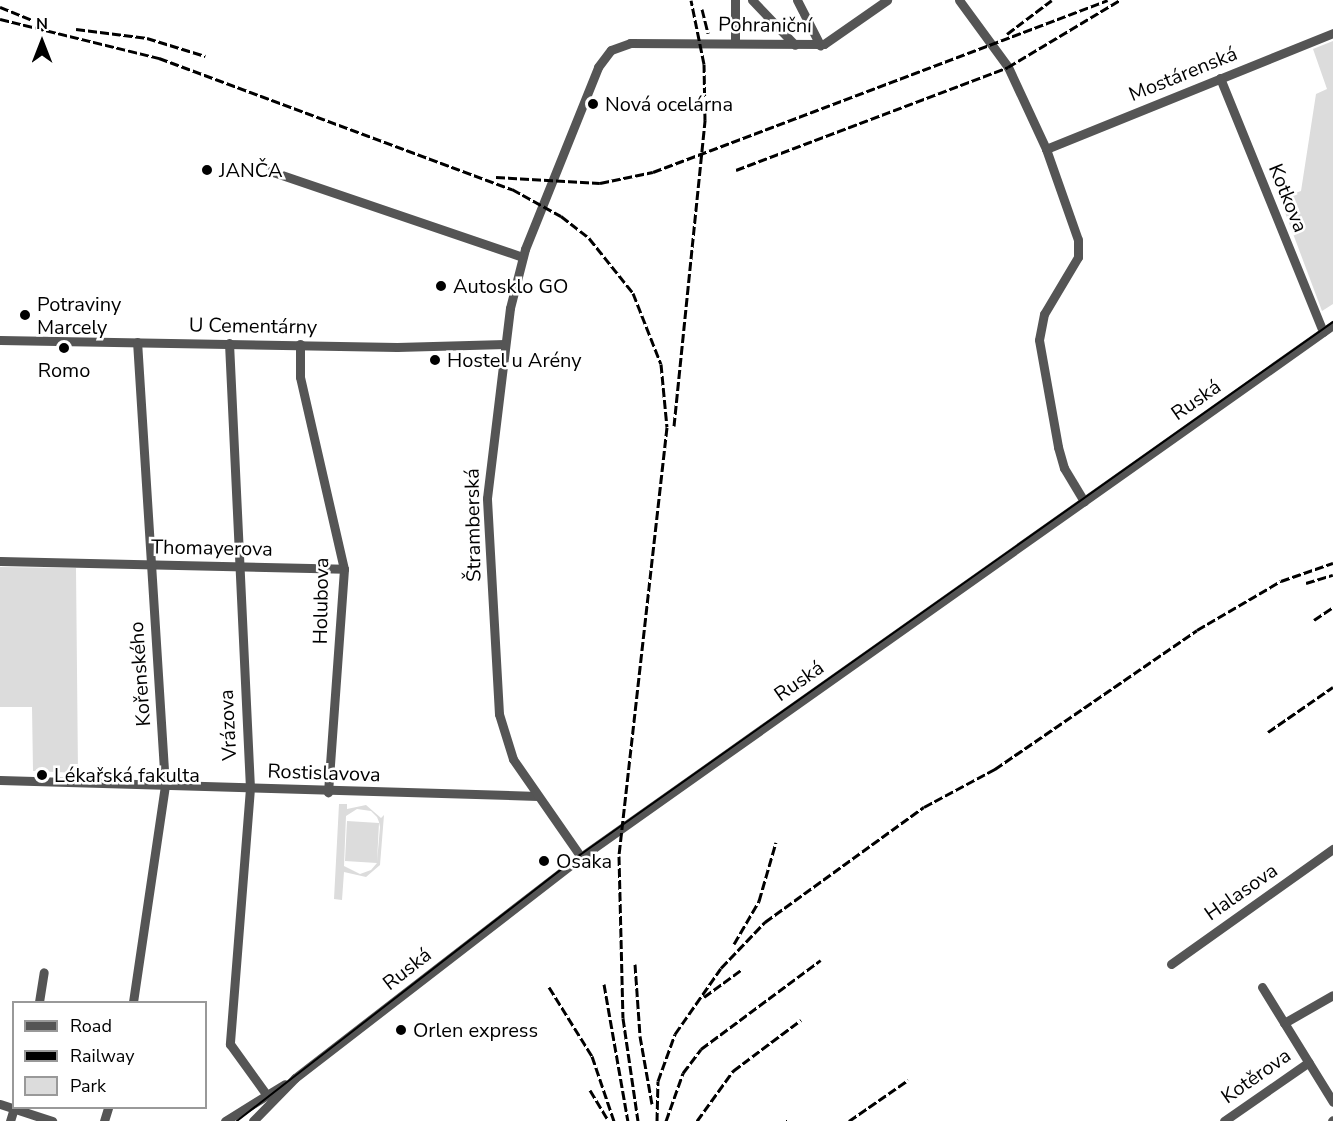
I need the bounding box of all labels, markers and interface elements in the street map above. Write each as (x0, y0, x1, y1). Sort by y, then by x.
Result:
north arrow (12, 12, 72, 72)
street label: Pohraniční (718, 12, 812, 38)
text: N (36, 13, 48, 35)
street label: Mostárenská (1125, 41, 1241, 107)
place label: Nová ocelárna (605, 92, 733, 116)
marker: Nová ocelárna (586, 97, 600, 111)
place label: JANČA (219, 158, 283, 182)
street label: Kotkova (1263, 160, 1313, 236)
marker: JANČA (200, 163, 214, 177)
place label: Autosklo GO (453, 274, 568, 298)
marker: Autosklo GO (434, 279, 448, 293)
place label: Potraviny Marcely (37, 292, 121, 339)
marker: Potraviny Marcely (18, 308, 32, 322)
street label: U Cementárny (189, 313, 317, 339)
marker: Romo (57, 341, 71, 355)
place label: Hostel u Arény (447, 348, 582, 372)
marker: Hostel u Arény (428, 353, 442, 367)
place label: Romo (38, 358, 90, 382)
street label: Ruská (1167, 374, 1225, 426)
street label: Štramberská (460, 468, 486, 582)
street label: Thomayerova (151, 535, 273, 561)
street label: Holubova (308, 557, 334, 645)
street label: Kořenského (124, 621, 156, 727)
street label: Ruská (770, 655, 828, 707)
street label: Vrázova (214, 689, 242, 761)
street label: Rostislavova (267, 759, 381, 787)
place label: Lékařská fakulta (54, 763, 200, 787)
marker: Lékařská fakulta (35, 768, 49, 782)
place label: Osaka (556, 849, 612, 873)
marker: Osaka (537, 854, 551, 868)
street label: Halasova (1200, 858, 1282, 926)
street label: Ruská (378, 943, 436, 995)
legend (12, 1001, 207, 1109)
text: Road (70, 1014, 112, 1038)
place label: Orlen express (413, 1018, 538, 1042)
marker: Orlen express (394, 1023, 408, 1037)
street label: Kotěrova (1217, 1043, 1295, 1109)
text: Railway (70, 1044, 135, 1068)
text: Park (70, 1074, 106, 1098)

